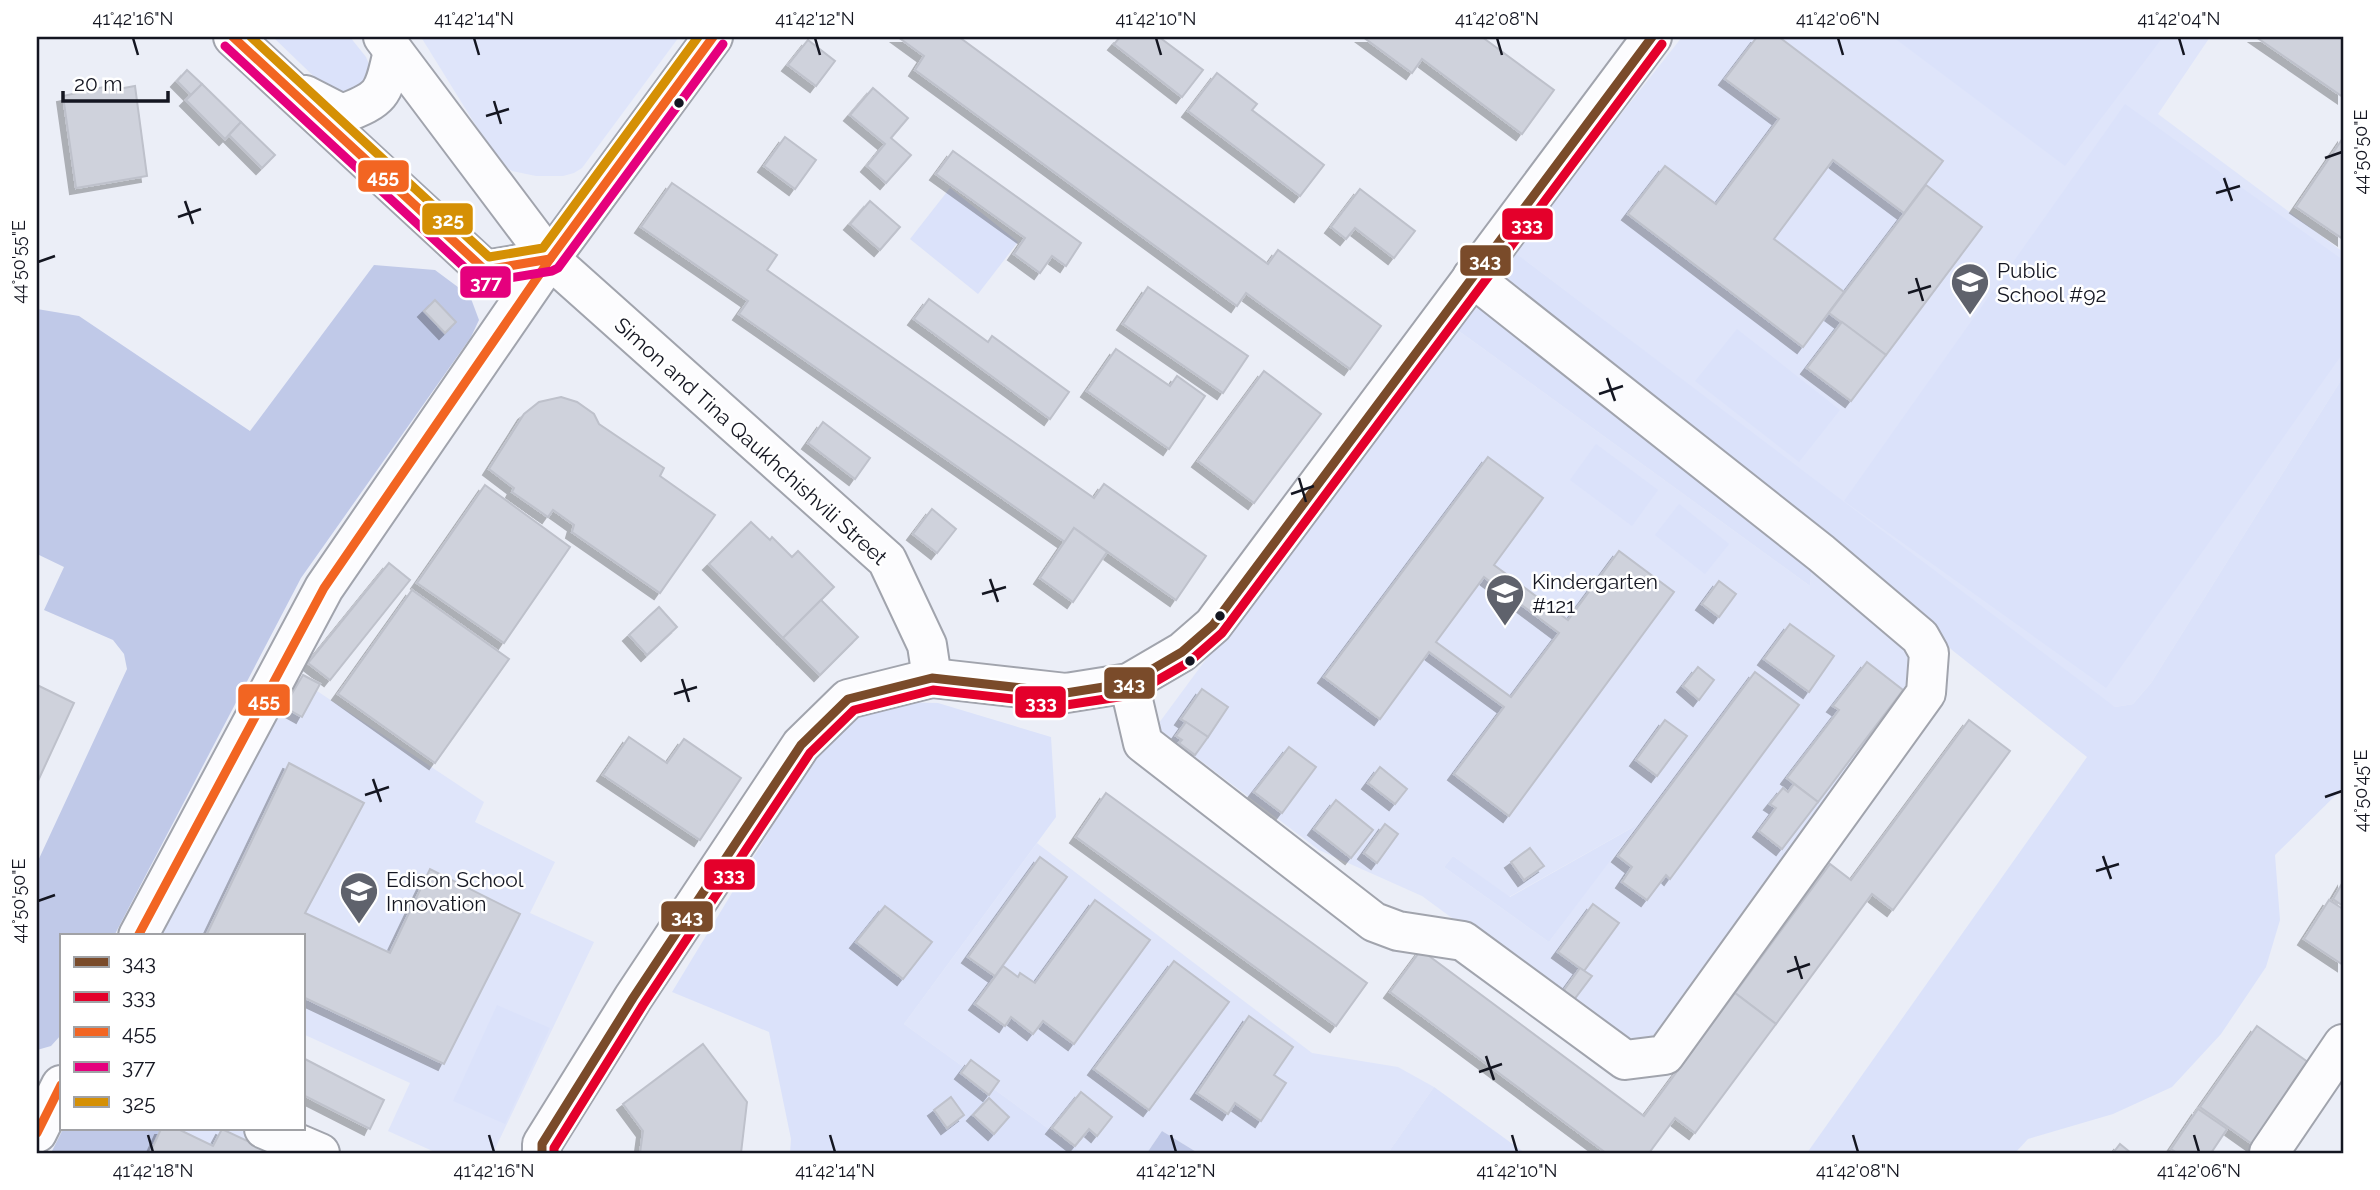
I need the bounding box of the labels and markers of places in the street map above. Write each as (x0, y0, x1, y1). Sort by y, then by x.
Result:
unlabelled marker (672, 96, 686, 110)
place label: Public School #92 (1997, 258, 2106, 307)
school or university icon: Public School #92 (1949, 261, 1991, 316)
place label: Kindergarten #121 (1532, 569, 1658, 618)
school or university icon: Kindergarten #121 (1484, 572, 1526, 627)
unlabelled marker (1213, 609, 1227, 623)
unlabelled marker (1183, 654, 1197, 668)
place label: Edison School Innovation (386, 867, 524, 916)
school or university icon: Edison School Innovation (338, 870, 380, 925)

